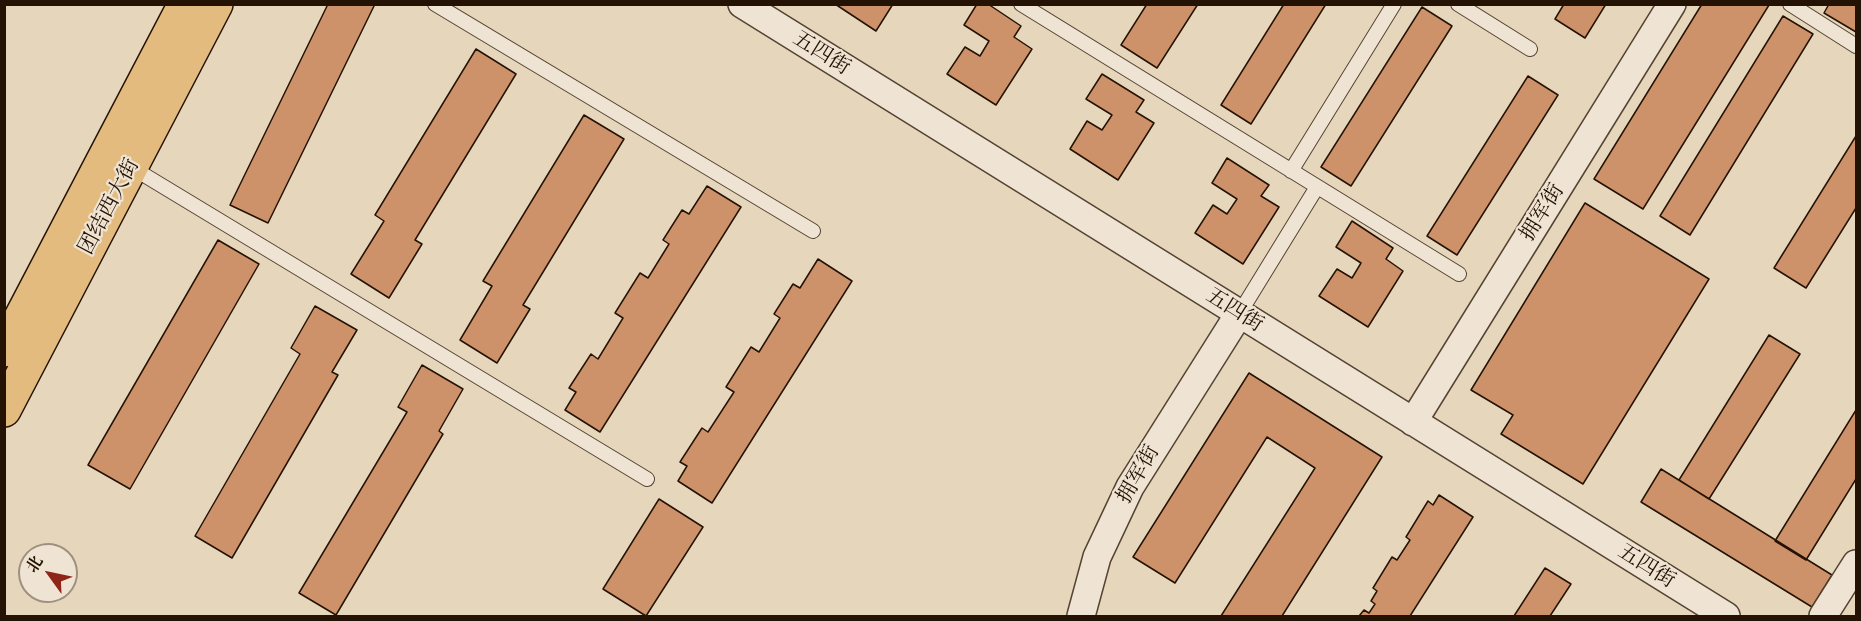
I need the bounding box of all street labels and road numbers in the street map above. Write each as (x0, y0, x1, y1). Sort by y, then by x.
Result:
street label: 五四街 (788, 27, 854, 81)
street label: 团结西大街 (74, 155, 146, 259)
street label: 拥军街 (1516, 180, 1570, 246)
street label: 五四街 (1201, 284, 1267, 338)
street label: 拥军街 (1112, 441, 1166, 509)
street label: 五四街 (1613, 540, 1679, 594)

